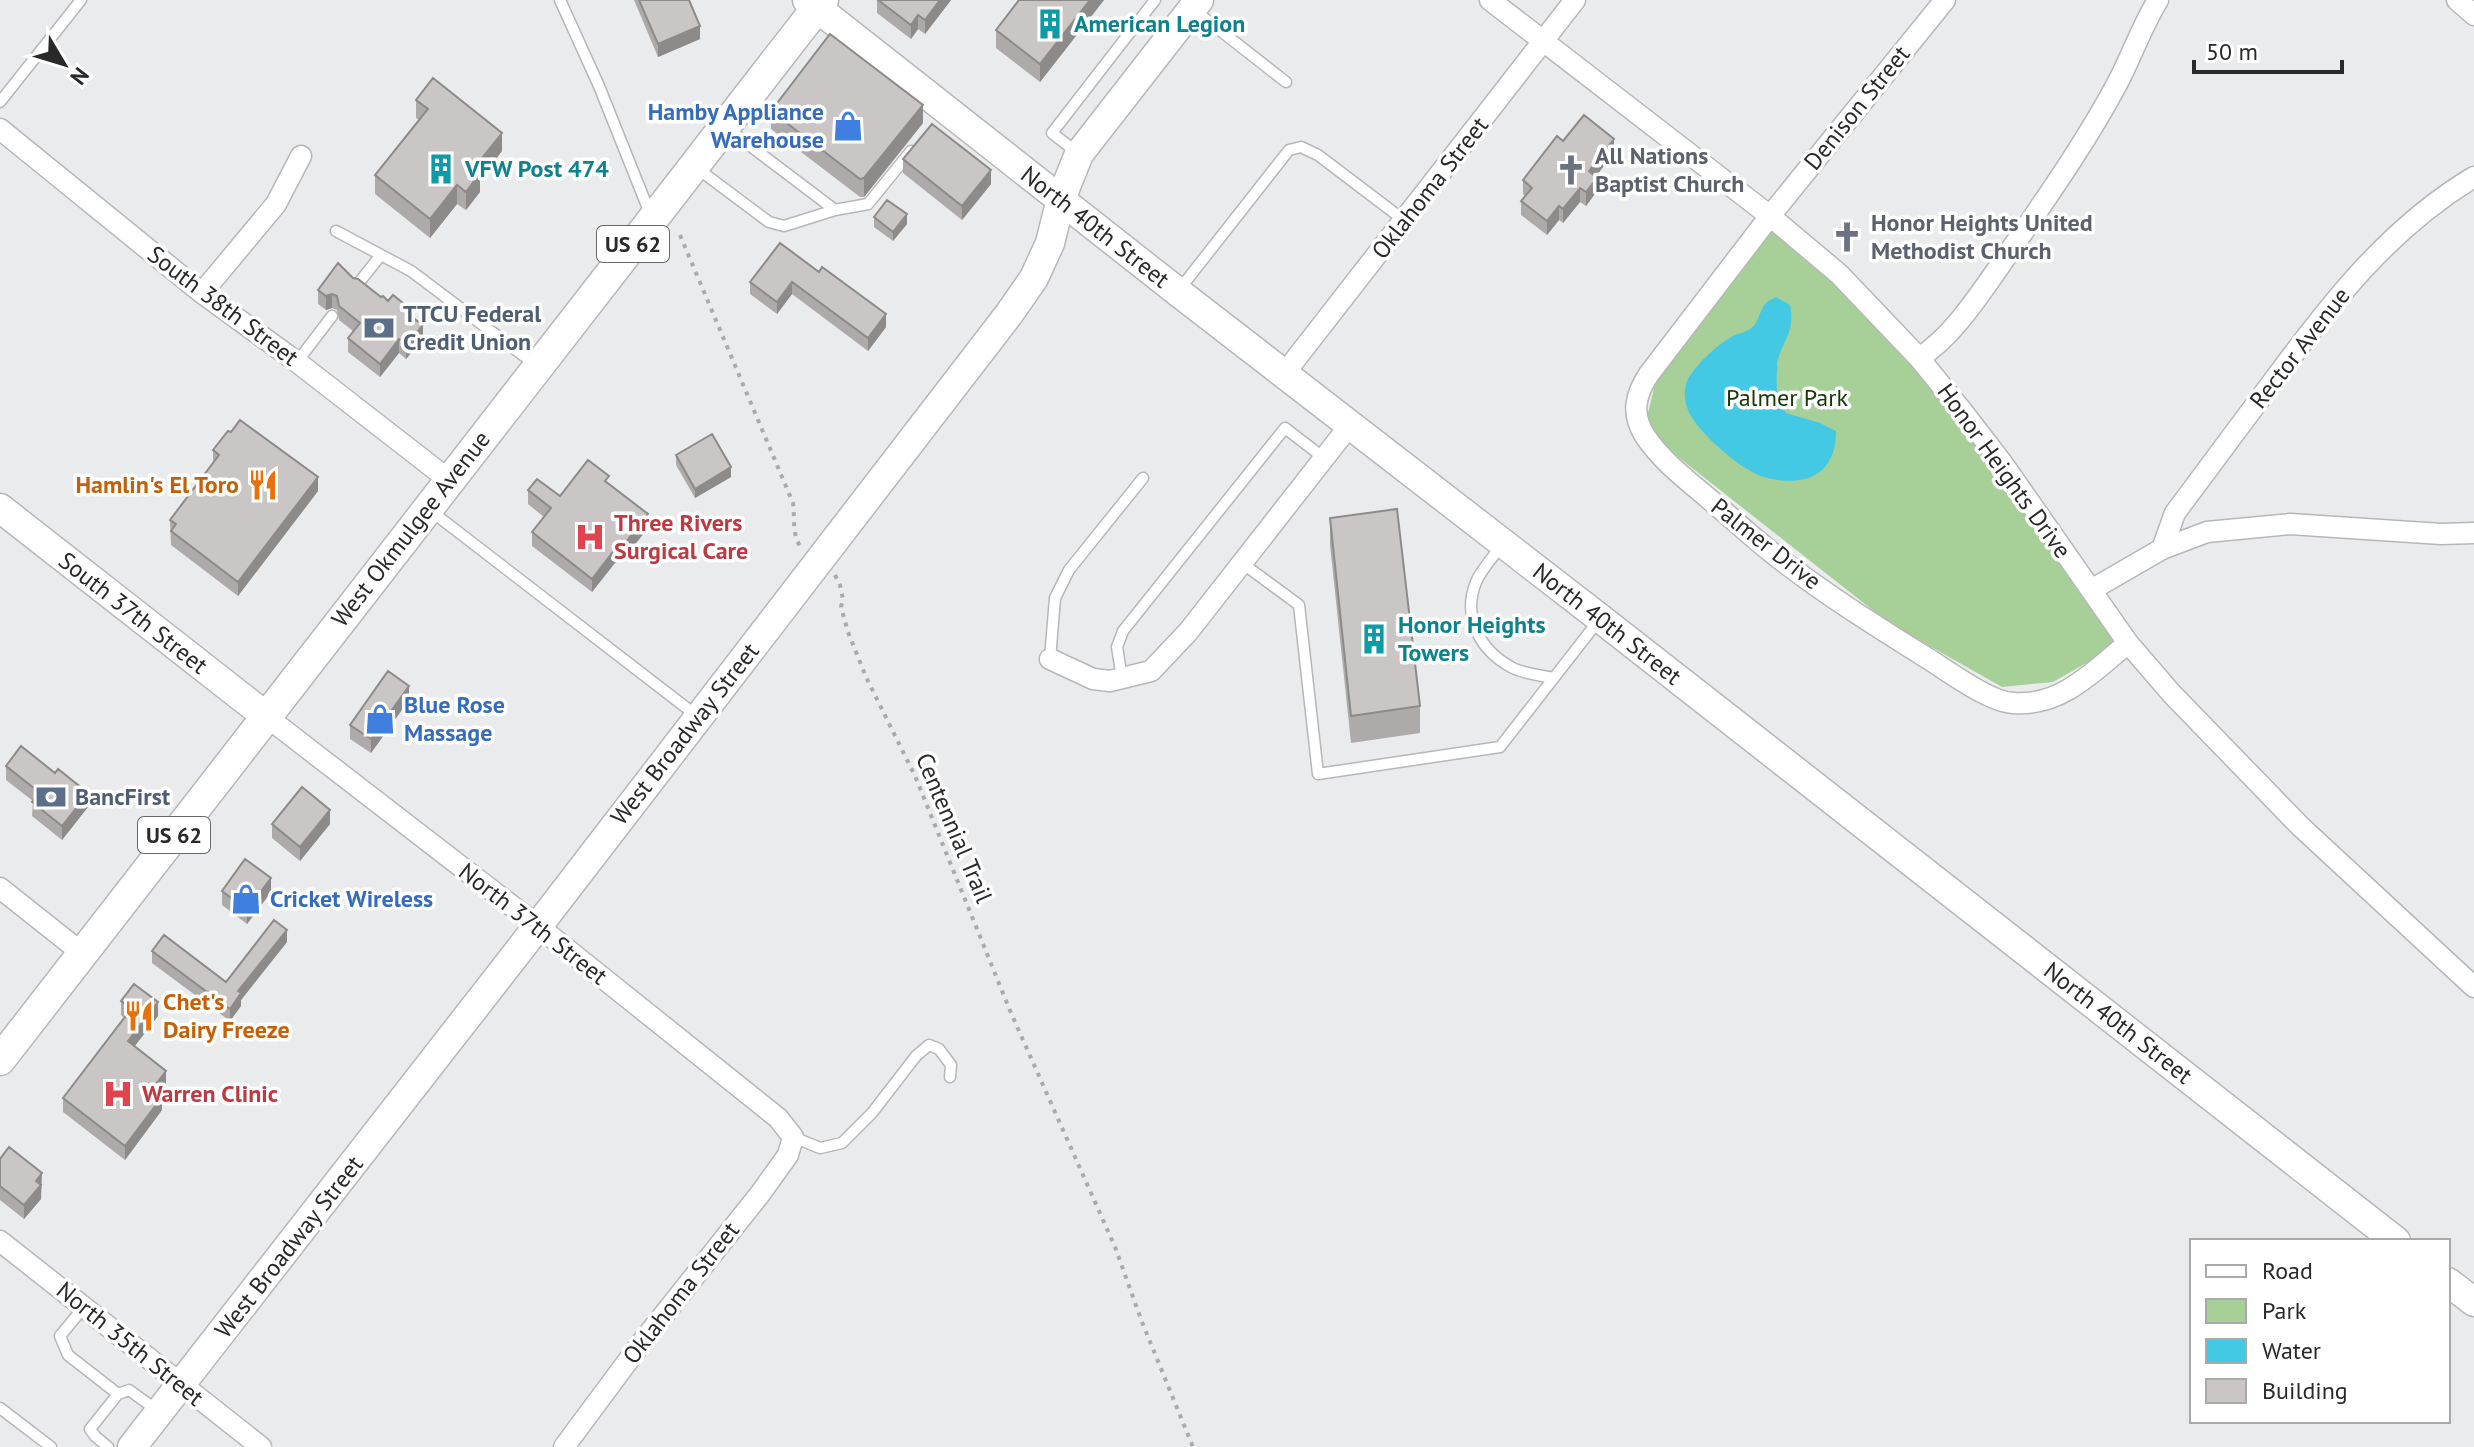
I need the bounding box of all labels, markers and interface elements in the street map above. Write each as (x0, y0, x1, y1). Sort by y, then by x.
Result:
building icon: American Legion (1033, 7, 1067, 41)
place label: American Legion (1074, 8, 1245, 39)
north arrow (24, 24, 104, 104)
scale bar (2194, 24, 2342, 74)
text: 50 m (2206, 36, 2258, 67)
street label: Denison Street (1797, 39, 1916, 176)
text: N (64, 62, 95, 91)
place label: Hamby Appliance Warehouse (648, 96, 824, 155)
shop icon: Hamby Appliance Warehouse (831, 109, 865, 143)
street label: Oklahoma Street (1364, 110, 1495, 265)
place label: All Nations Baptist Church (1595, 140, 1744, 199)
building icon: VFW Post 474 (424, 152, 458, 186)
place label: VFW Post 474 (464, 153, 609, 184)
church icon: All Nations Baptist Church (1554, 153, 1588, 187)
street label: North 40th Street (1015, 159, 1176, 294)
place label: Honor Heights United Methodist Church (1871, 207, 2093, 266)
church icon: Honor Heights United Methodist Church (1830, 220, 1864, 254)
road number: US 62 (597, 226, 669, 262)
street label: South 38th Street (142, 239, 305, 373)
street label: Rector Avenue (2243, 281, 2357, 415)
place label: TTCU Federal Credit Union (403, 298, 542, 357)
bank icon: TTCU Federal Credit Union (362, 311, 396, 345)
street label: Honor Heights Drive (1931, 377, 2078, 564)
park label: Palmer Park (1726, 382, 1848, 413)
street label: West Okmulgee Avenue (324, 424, 497, 633)
restaurant icon: Hamlin's El Toro (246, 468, 280, 502)
place label: Hamlin's El Toro (75, 469, 239, 500)
street label: Palmer Drive (1705, 491, 1828, 596)
place label: Three Rivers Surgical Care (614, 507, 748, 566)
hospital icon: Three Rivers Surgical Care (573, 520, 607, 554)
street label: South 37th Street (53, 545, 214, 680)
street label: North 40th Street (1527, 556, 1688, 691)
place label: Honor Heights Towers (1398, 609, 1546, 668)
building icon: Honor Heights Towers (1357, 622, 1391, 656)
street label: West Broadway Street (604, 636, 766, 831)
place label: Blue Rose Massage (404, 689, 505, 748)
shop icon: Blue Rose Massage (363, 702, 397, 736)
street label: Centennial Trail (909, 748, 1000, 907)
bank icon: BancFirst (34, 780, 68, 814)
place label: BancFirst (75, 781, 171, 812)
road number: US 62 (138, 817, 210, 853)
street label: North 37th Street (453, 856, 614, 991)
shop icon: Cricket Wireless (229, 882, 263, 916)
place label: Cricket Wireless (270, 883, 433, 914)
street label: North 40th Street (2038, 955, 2199, 1090)
place label: Chet's Dairy Freeze (163, 986, 290, 1045)
restaurant icon: Chet's Dairy Freeze (122, 999, 156, 1033)
hospital icon: Warren Clinic (101, 1077, 135, 1111)
place label: Warren Clinic (142, 1078, 278, 1109)
street label: West Broadway Street (208, 1149, 370, 1344)
street label: Oklahoma Street (615, 1215, 746, 1370)
legend (2190, 1239, 2450, 1423)
text: Road (2262, 1255, 2313, 1286)
street label: North 35th Street (50, 1275, 210, 1413)
text: Park (2262, 1295, 2307, 1326)
text: Water (2262, 1335, 2321, 1366)
text: Building (2262, 1375, 2348, 1406)

